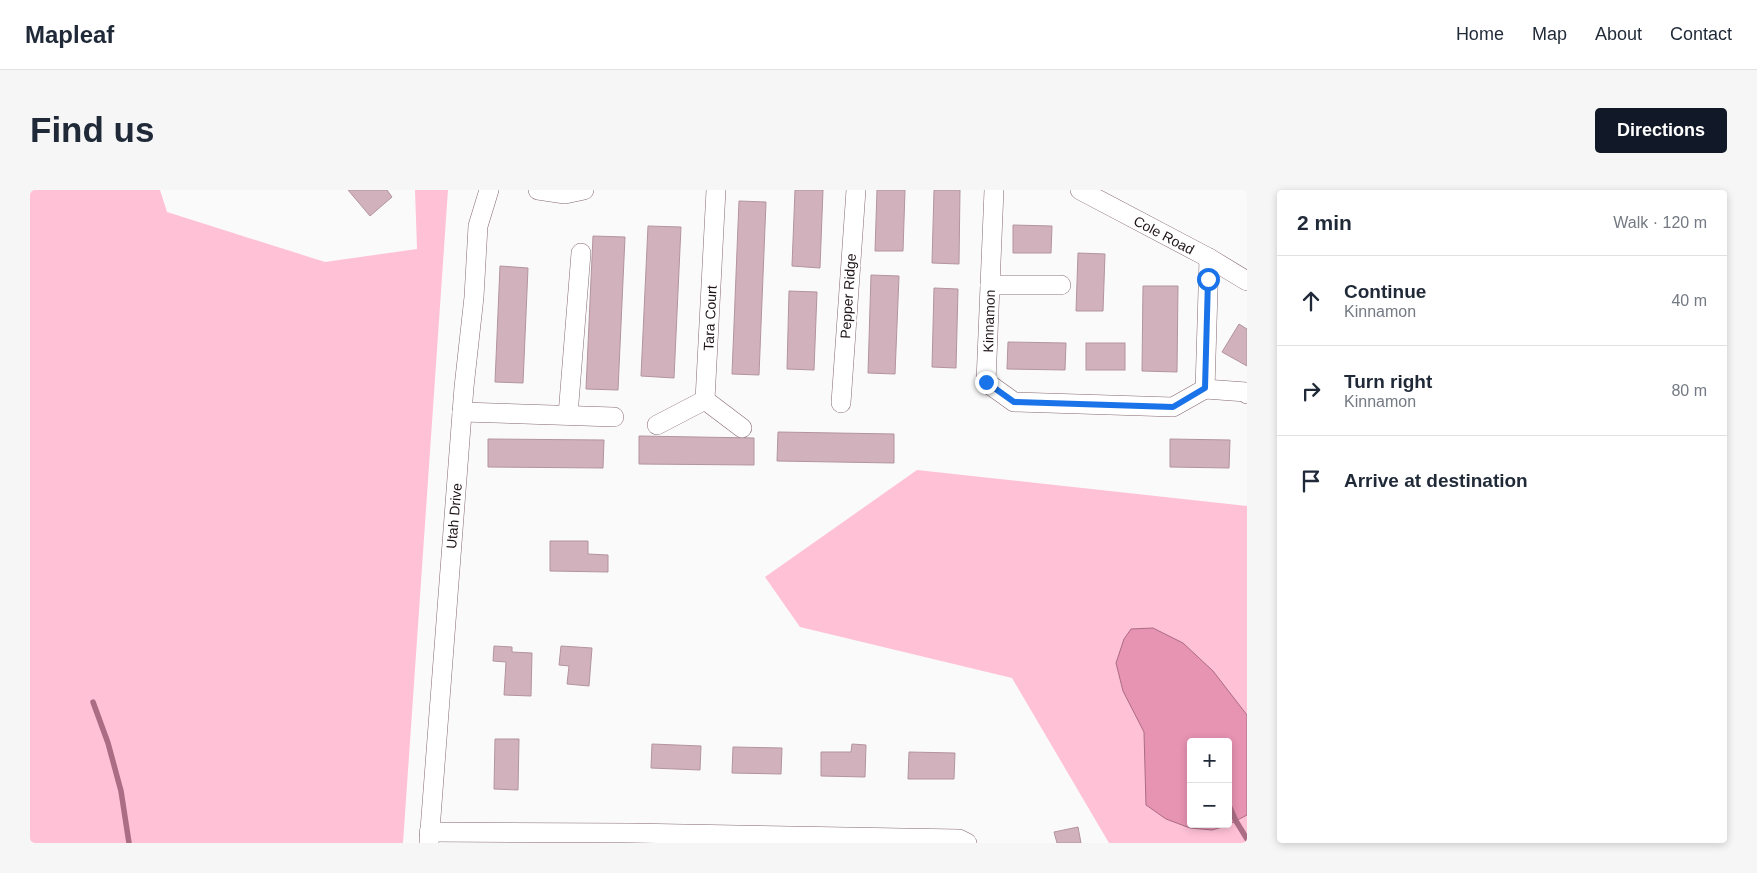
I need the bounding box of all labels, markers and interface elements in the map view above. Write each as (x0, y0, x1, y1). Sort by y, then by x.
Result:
text: Mapleaf (25, 21, 114, 48)
text: Home (1456, 24, 1504, 44)
text: Map (1532, 24, 1567, 44)
text: About (1595, 24, 1642, 44)
text: Contact (1670, 24, 1732, 44)
button: Directions (1595, 108, 1727, 153)
text: Find us (30, 110, 154, 149)
text: 2 min (1297, 211, 1352, 234)
street label: Cole Road (1131, 212, 1197, 258)
text: Walk · 120 m (1613, 214, 1707, 231)
street label: Pepper Ridge (837, 253, 859, 339)
route start (1197, 268, 1220, 291)
text: Continue (1344, 281, 1426, 302)
street label: Tara Court (700, 285, 720, 351)
icon: ahead (1297, 287, 1325, 315)
street label: Kinnamon (980, 289, 998, 353)
text: 40 m (1671, 292, 1707, 309)
text: Kinnamon (1344, 303, 1416, 320)
route end (975, 371, 998, 394)
text: Turn right (1344, 371, 1432, 392)
icon: right (1297, 377, 1325, 405)
text: 80 m (1671, 382, 1707, 399)
text: Kinnamon (1344, 393, 1416, 410)
icon: arrive (1297, 467, 1325, 495)
text: Arrive at destination (1344, 470, 1528, 491)
street label: Utah Drive (443, 482, 465, 550)
map controls (1187, 738, 1232, 828)
button: + (1187, 738, 1232, 783)
button: − (1187, 783, 1232, 828)

